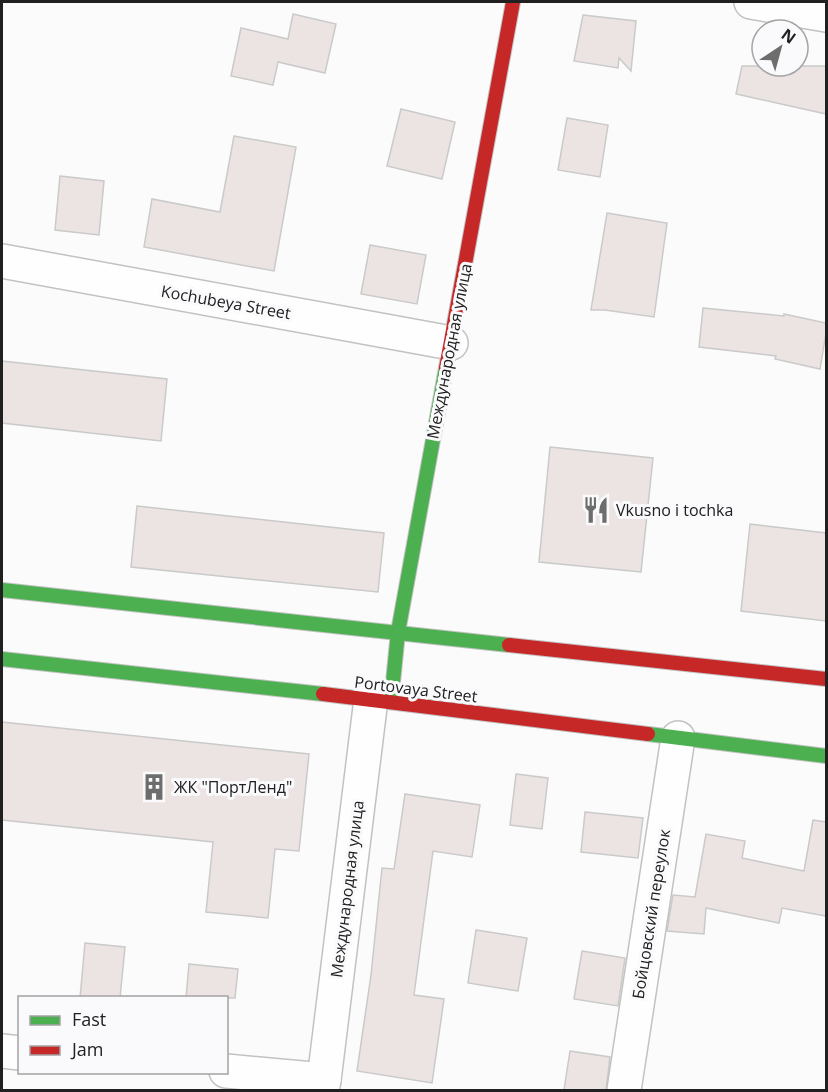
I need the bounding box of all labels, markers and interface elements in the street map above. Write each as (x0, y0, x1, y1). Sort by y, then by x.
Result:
north arrow (750, 18, 810, 78)
text: N (777, 23, 801, 49)
street label: Международная улица (421, 261, 477, 441)
street label: Kochubeya Street (159, 280, 293, 324)
restaurant icon: Vkusno i tochka (581, 495, 611, 525)
place label: Vkusno i tochka (616, 499, 733, 521)
street label: Portovaya Street (353, 671, 479, 707)
building icon: ЖК "ПортЛенд" (139, 772, 169, 802)
place label: ЖК "ПортЛенд" (174, 776, 292, 798)
street label: Международная улица (325, 799, 369, 979)
street label: Бойцовский переулок (627, 827, 675, 1000)
legend (18, 996, 228, 1074)
text: Fast (72, 1007, 106, 1031)
text: Jam (70, 1037, 104, 1061)

